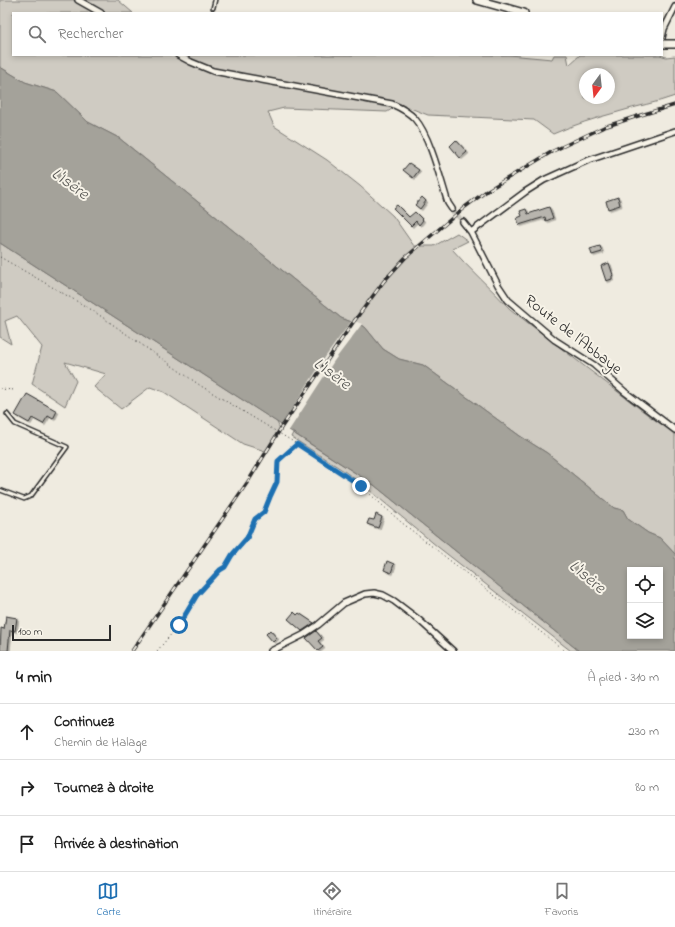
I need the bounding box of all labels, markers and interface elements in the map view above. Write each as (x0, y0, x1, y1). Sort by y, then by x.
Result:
search box (12, 12, 663, 56)
icon: search (26, 23, 48, 45)
text: Rechercher (58, 23, 123, 45)
north arrow (579, 68, 615, 104)
water label: L'Isère (46, 162, 95, 207)
street label: Route de l'Abbaye (519, 289, 628, 381)
water label: L'Isère (308, 352, 357, 397)
route end (352, 477, 370, 495)
water label: L'Isère (563, 554, 612, 601)
map controls (627, 567, 663, 639)
button: locate (627, 567, 663, 603)
button: layers (627, 603, 663, 639)
route start (170, 616, 188, 634)
scale bar (12, 623, 111, 642)
text: 100 m (18, 624, 42, 640)
text: 4 min (16, 665, 52, 690)
text: À pied · 310 m (587, 668, 659, 687)
text: Continuez (54, 711, 114, 733)
icon: ahead (16, 721, 38, 743)
text: 230 m (628, 722, 659, 741)
text: Chemin de Halage (54, 733, 147, 752)
icon: right (16, 777, 38, 799)
text: Tournez à droite (54, 777, 154, 799)
text: 80 m (635, 778, 659, 797)
icon: arrive (16, 833, 38, 855)
text: Arrivée à destination (54, 833, 179, 855)
tab: Carte (96, 880, 120, 920)
tab: Itinéraire (313, 880, 352, 920)
tab: Favoris (545, 880, 579, 920)

